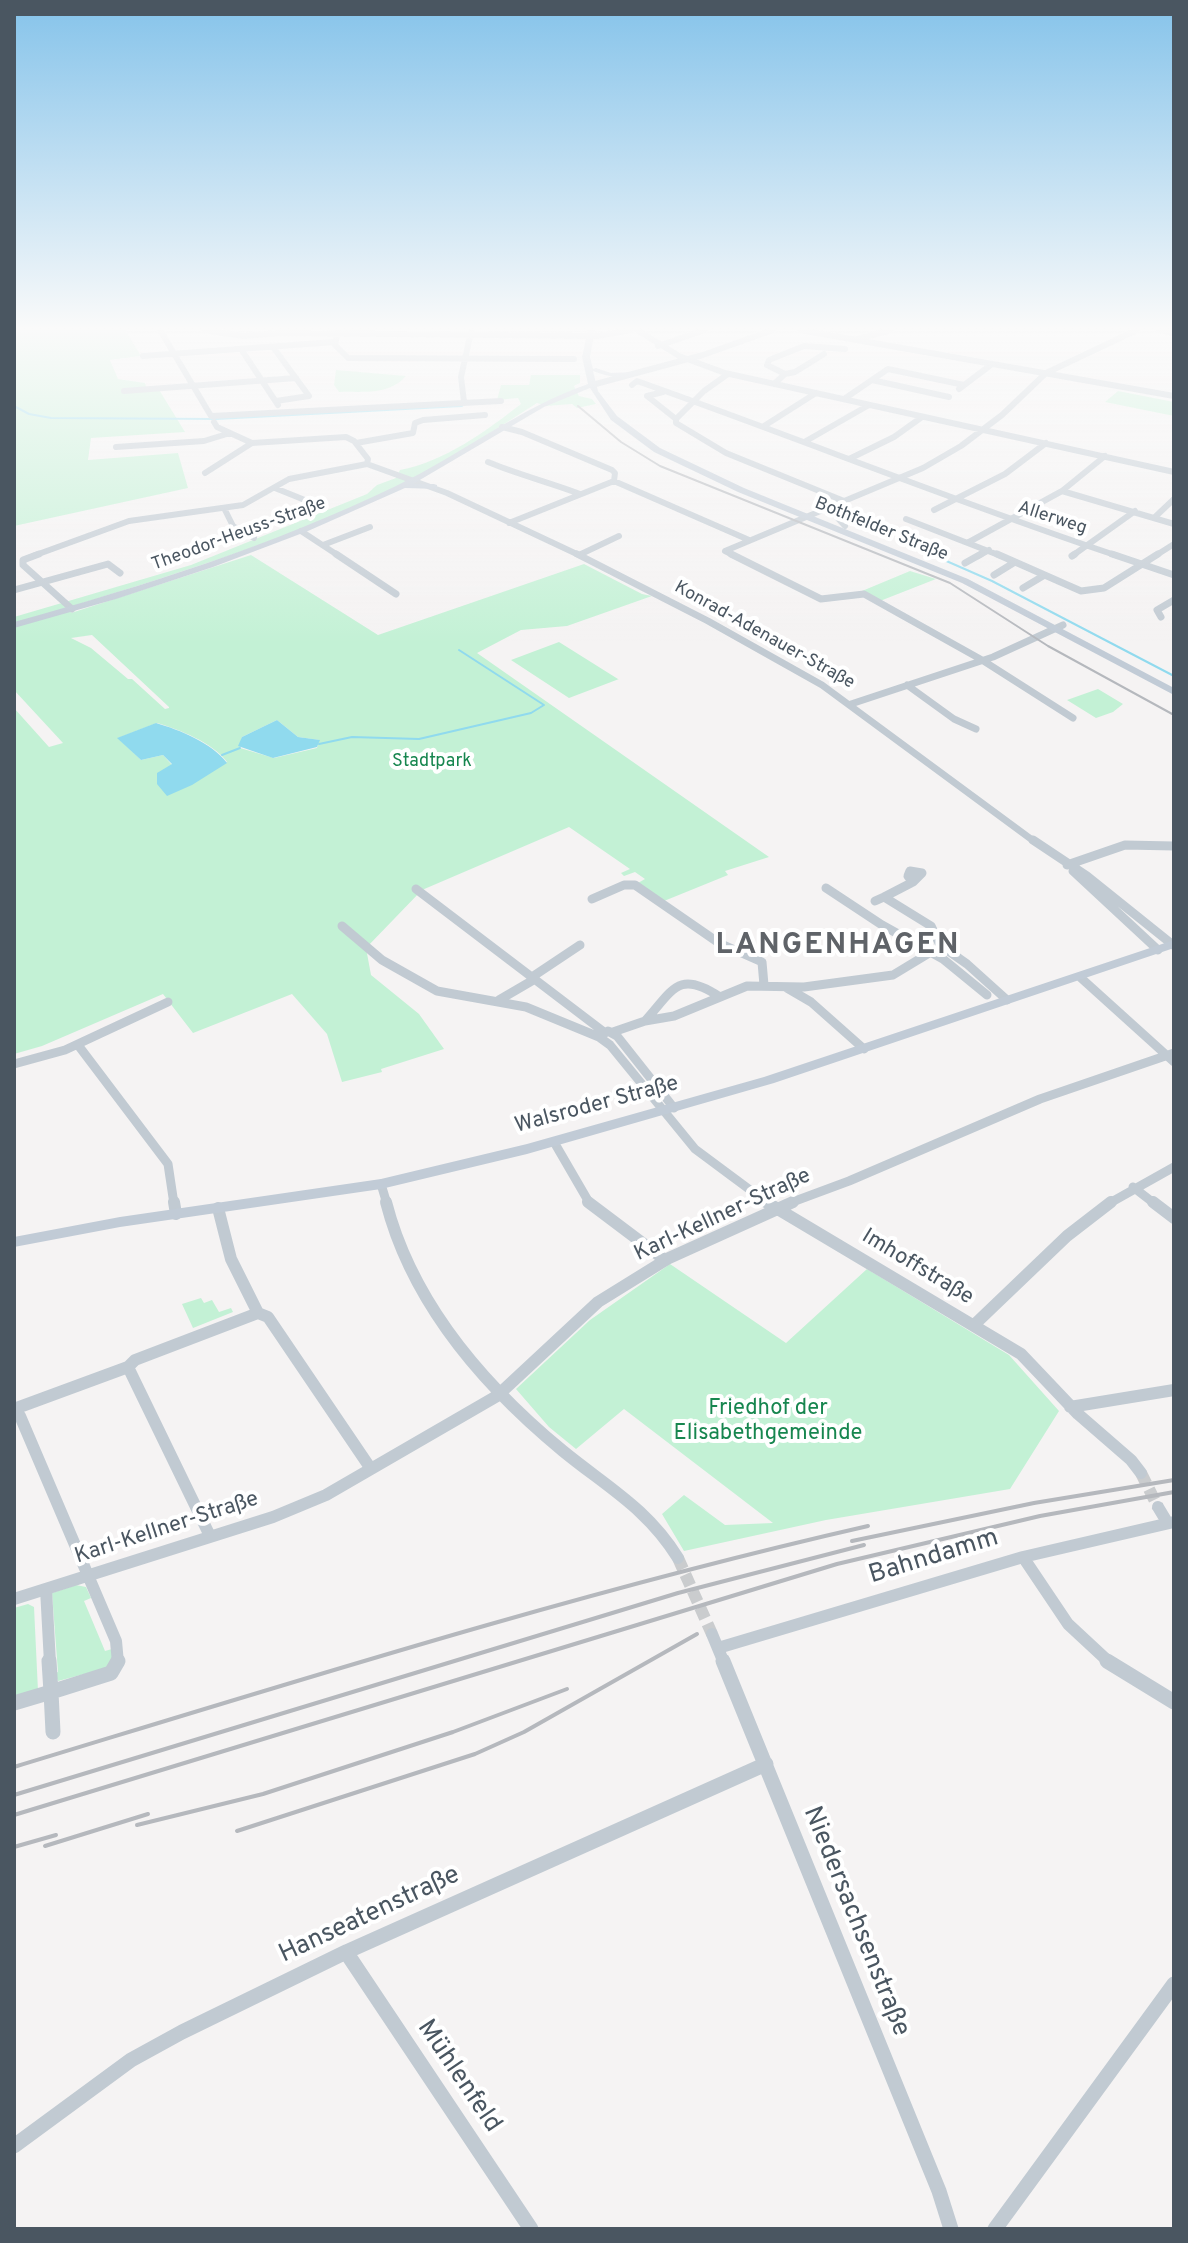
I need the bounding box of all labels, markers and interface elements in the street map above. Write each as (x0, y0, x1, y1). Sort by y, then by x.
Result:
street label: Theodor-Heuss-Straße (149, 493, 329, 577)
street label: Bothfelder Straße (811, 493, 951, 567)
street label: Allerweg (1015, 498, 1089, 540)
street label: Konrad-Adenauer-Straße (670, 577, 858, 695)
park label: Stadtpark (392, 751, 472, 773)
district label: LANGENHAGEN (715, 929, 961, 965)
street label: Walsroder Straße (512, 1071, 682, 1141)
street label: Karl-Kellner-Straße (631, 1164, 815, 1268)
street label: Imhoffstraße (856, 1224, 978, 1312)
park label: Friedhof der Elisabethgemeinde (674, 1397, 862, 1448)
street label: Karl-Kellner-Straße (72, 1487, 262, 1571)
street label: Bahndamm (865, 1523, 1003, 1593)
street label: Niedersachsenstraße (795, 1803, 915, 2041)
street label: Hanseatenstraße (275, 1860, 465, 1972)
street label: Mühlenfeld (409, 2015, 507, 2139)

